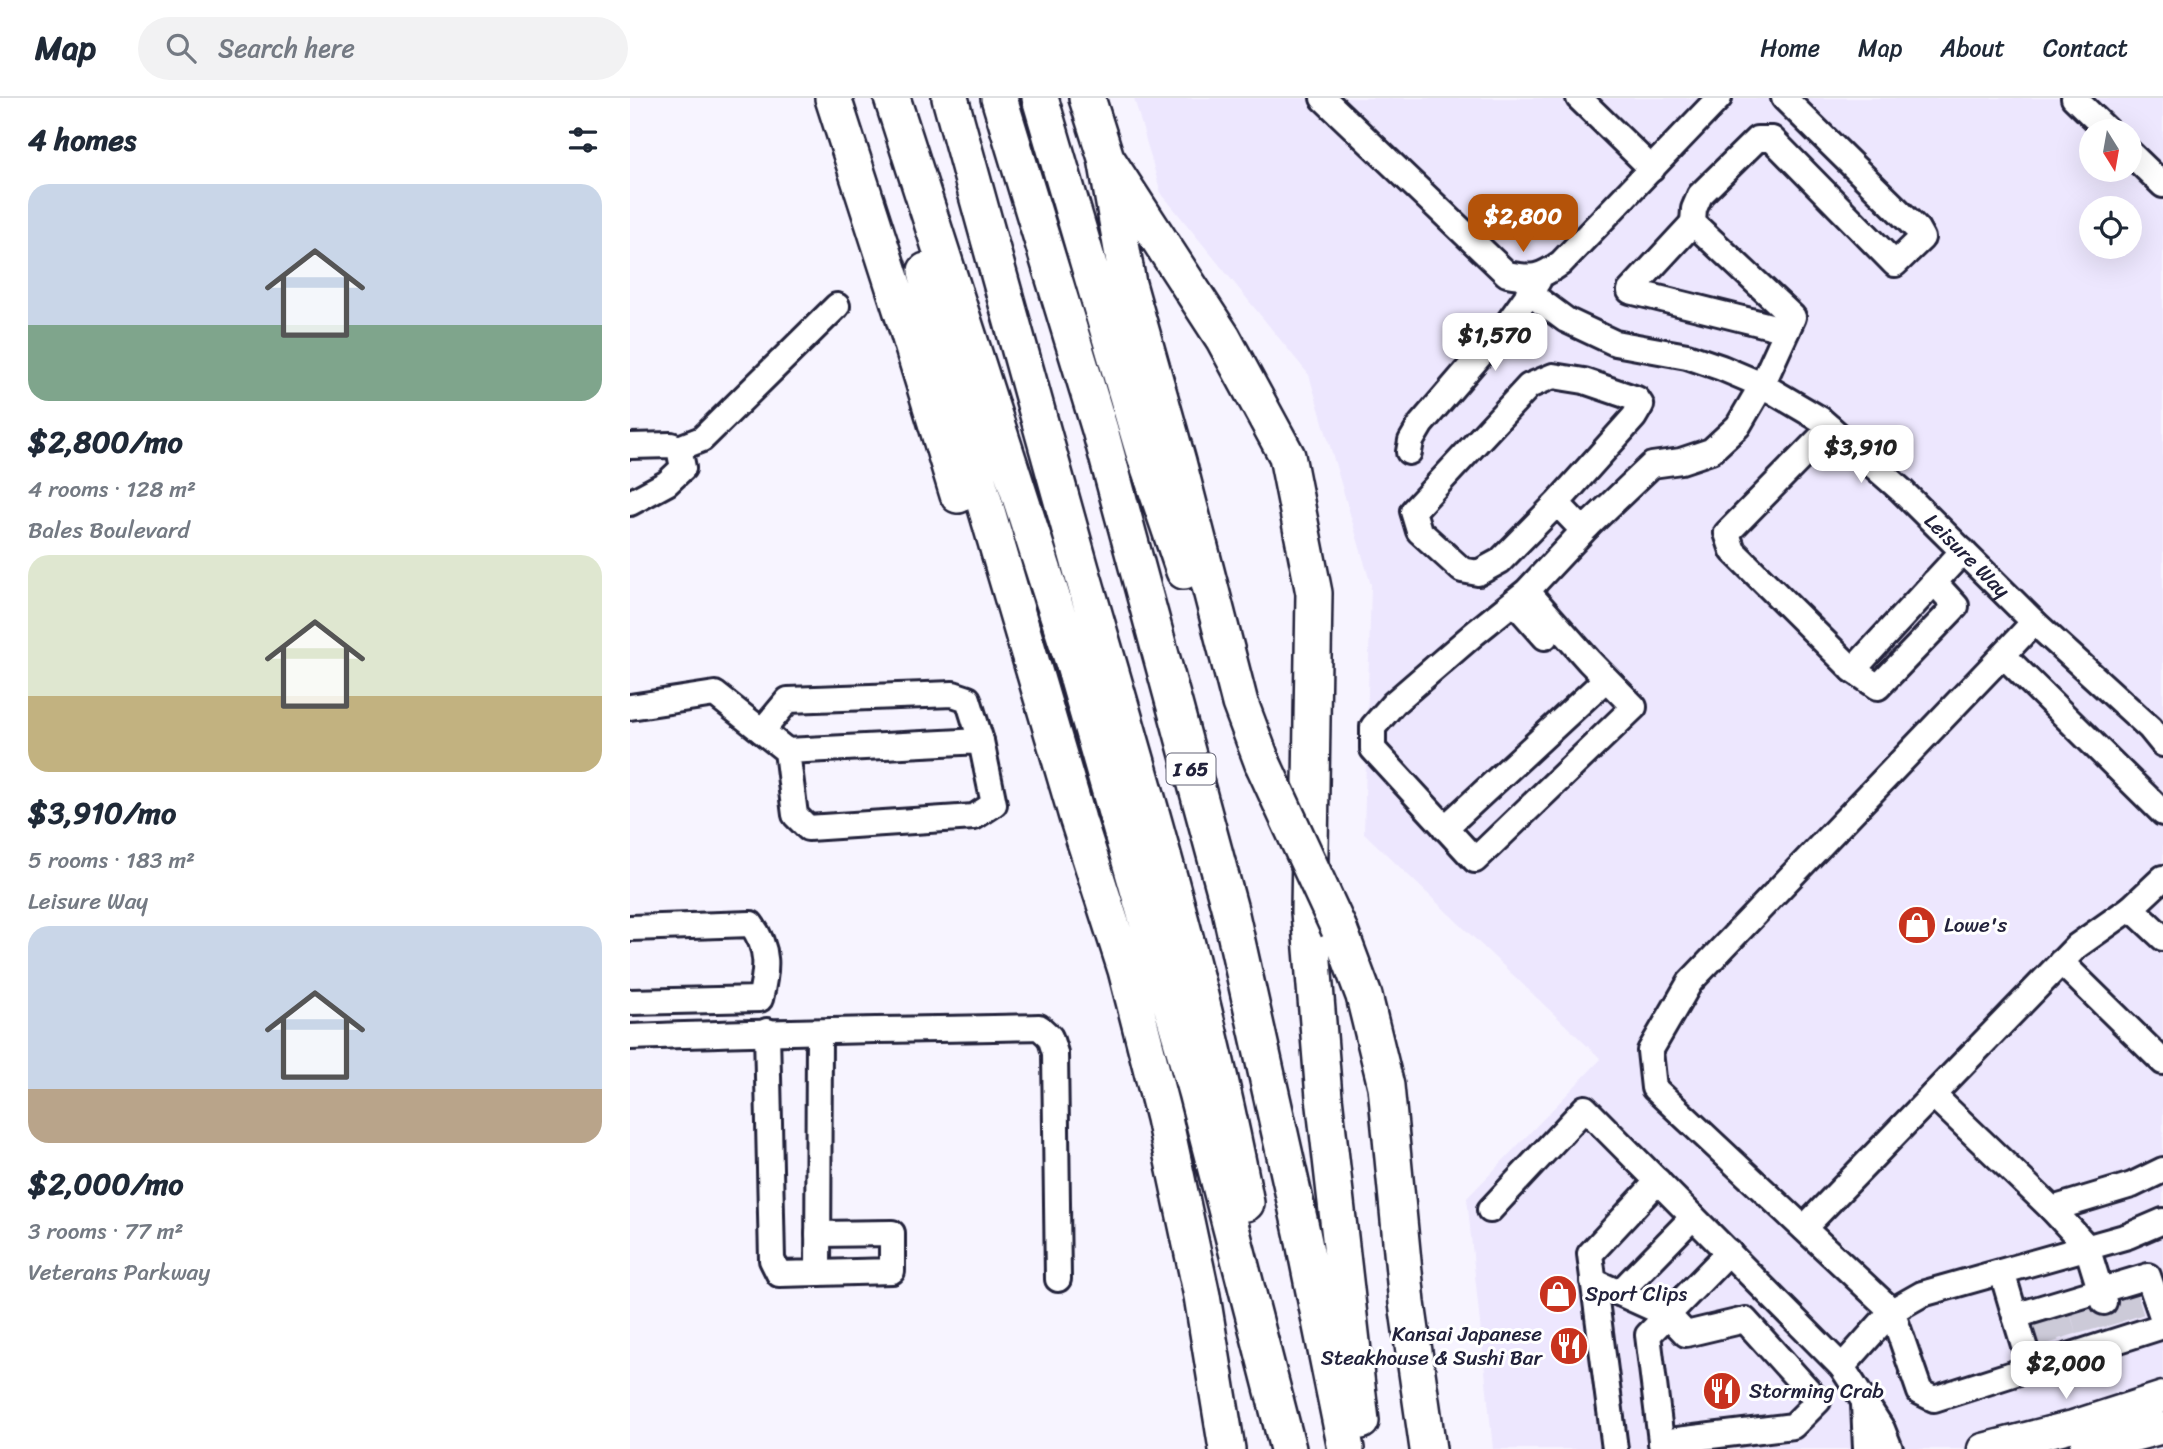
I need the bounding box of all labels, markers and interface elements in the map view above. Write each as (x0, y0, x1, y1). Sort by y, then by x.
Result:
search box (138, 17, 628, 80)
text: Map (35, 19, 96, 77)
text: Search here (218, 25, 355, 71)
text: Home (1760, 27, 1820, 69)
text: Map (1858, 27, 1902, 69)
text: About (1940, 27, 2005, 69)
text: Contact (2043, 27, 2128, 69)
icon: search (162, 29, 200, 67)
text: 4 homes (28, 113, 136, 167)
north arrow (2079, 119, 2142, 182)
map controls (2079, 119, 2142, 259)
icon: filters (564, 121, 602, 159)
pin: $2,800 (1466, 194, 1580, 254)
text: $2,800 (1484, 196, 1562, 237)
button: locate (2079, 196, 2142, 259)
icon: home (252, 230, 378, 356)
pin: $1,570 (1438, 314, 1552, 373)
text: $1,570 (1458, 315, 1532, 356)
text: $2,800/mo (28, 415, 183, 469)
pin: $3,910 (1804, 426, 1918, 485)
text: $3,910 (1825, 427, 1897, 468)
text: 4 rooms · 128 m² (28, 469, 196, 510)
street label: Leisure Way (1915, 503, 2020, 608)
text: Bales Boulevard (28, 510, 190, 551)
icon: home (252, 601, 378, 727)
road number: I 65 (1166, 754, 1216, 784)
text: $3,910/mo (28, 786, 176, 840)
text: 5 rooms · 183 m² (28, 840, 195, 881)
text: Leisure Way (28, 881, 148, 922)
shop icon: Lowe's (1896, 904, 1938, 946)
place label: Lowe's (1944, 906, 2008, 944)
icon: home (252, 972, 378, 1098)
text: $2,000/mo (28, 1157, 184, 1211)
text: 3 rooms · 77 m² (28, 1211, 184, 1252)
text: Veterans Parkway (28, 1252, 210, 1293)
shop icon: Sport Clips (1537, 1273, 1579, 1315)
place label: Sport Clips (1585, 1275, 1687, 1313)
place label: Kansai Japanese Steakhouse & Sushi Bar (1321, 1315, 1543, 1377)
restaurant icon: Kansai Japanese Steakhouse & Sushi Bar (1548, 1325, 1590, 1367)
pin: $2,000 (2009, 1342, 2123, 1401)
text: $2,000 (2027, 1343, 2105, 1384)
restaurant icon: Storming Crab (1701, 1370, 1743, 1412)
place label: Storming Crab (1749, 1372, 1884, 1410)

